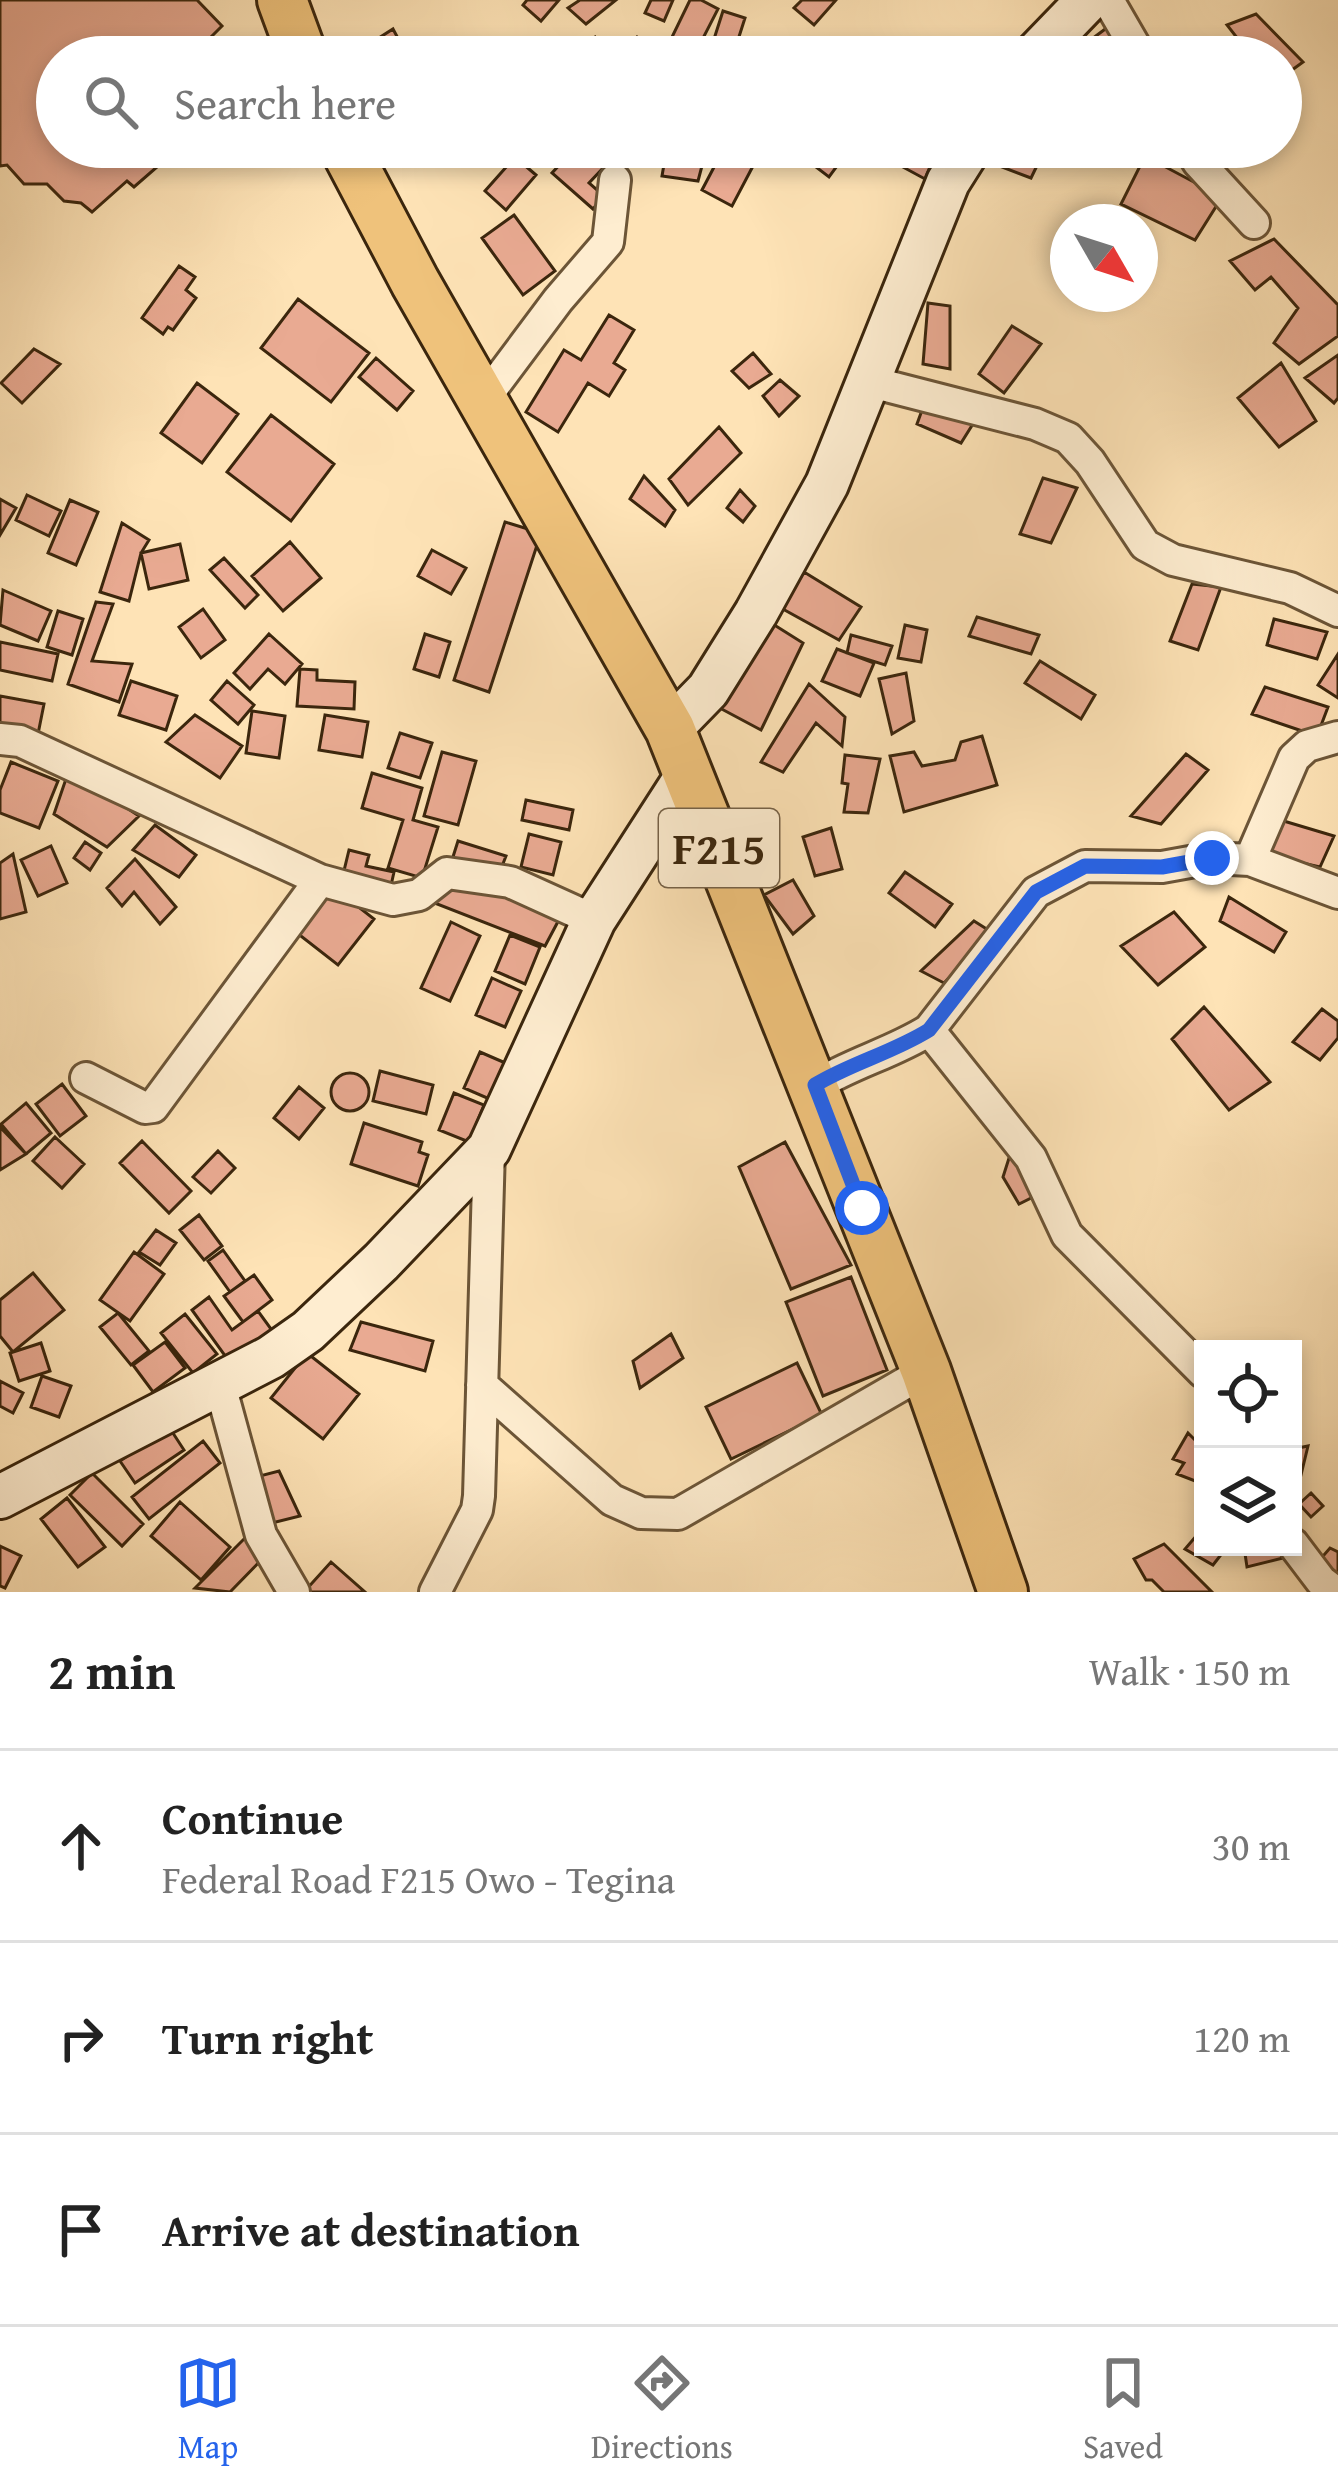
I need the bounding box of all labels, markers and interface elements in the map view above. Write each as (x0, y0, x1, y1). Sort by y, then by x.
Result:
search box (36, 36, 1302, 168)
icon: search (78, 69, 144, 135)
text: Search here (174, 70, 396, 135)
north arrow (1050, 204, 1158, 312)
road number: F215 (659, 809, 779, 887)
route end (1185, 831, 1239, 885)
route start (835, 1181, 889, 1235)
map controls (1194, 1340, 1302, 1556)
button: locate (1194, 1340, 1302, 1448)
button: layers (1194, 1448, 1302, 1556)
text: 2 min (48, 1633, 175, 1708)
text: Walk · 150 m (1089, 1642, 1290, 1699)
text: Continue (162, 1785, 343, 1850)
icon: ahead (48, 1813, 114, 1879)
text: 30 m (1212, 1817, 1290, 1874)
text: Federal Road F215 Owo - Tegina (162, 1850, 675, 1907)
icon: right (48, 2005, 114, 2071)
text: Turn right (162, 2005, 374, 2070)
text: 120 m (1193, 2009, 1290, 2066)
icon: arrive (48, 2197, 114, 2263)
text: Arrive at destination (162, 2197, 580, 2262)
tab: Map (175, 2350, 241, 2470)
tab: Directions (591, 2350, 733, 2470)
tab: Saved (1083, 2350, 1163, 2470)

